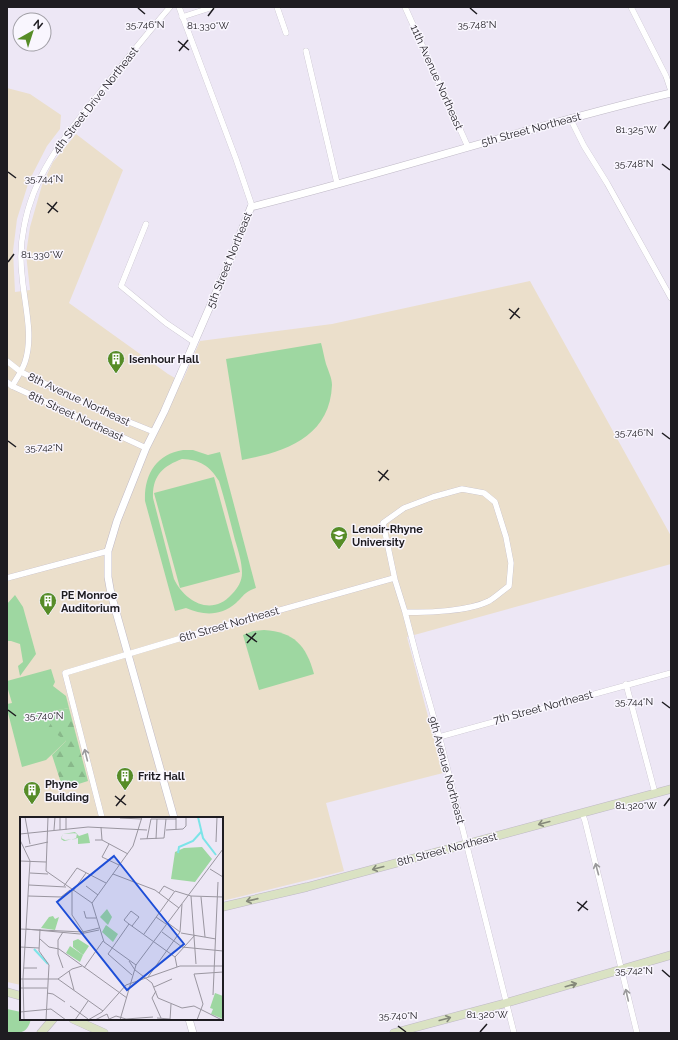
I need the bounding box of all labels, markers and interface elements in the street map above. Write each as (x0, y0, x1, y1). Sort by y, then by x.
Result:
north arrow (12, 12, 52, 52)
text: N (31, 17, 45, 32)
text: 35.746°N (125, 19, 165, 30)
text: 35.748°N (457, 19, 497, 30)
text: 81.330°W (187, 20, 229, 31)
street label: 11th Avenue Northeast (407, 23, 466, 132)
street label: 4th Street Drive Northeast (50, 44, 141, 156)
street label: 5th Street Northeast (480, 110, 583, 149)
text: 81.325°W (615, 124, 657, 135)
text: 35.748°N (614, 158, 654, 169)
text: 35.744°N (25, 173, 63, 184)
street label: 5th Street Northeast (204, 210, 255, 310)
text: 81.330°W (21, 249, 63, 260)
building icon: Isenhour Hall (106, 349, 126, 374)
place label: Isenhour Hall (129, 353, 199, 366)
street label: 8th Avenue Northeast (26, 370, 132, 429)
street label: 8th Street Northeast (26, 389, 126, 444)
text: 35.746°N (614, 427, 654, 438)
text: 35.742°N (25, 442, 63, 453)
place label: Lenoir-Rhyne University (352, 523, 423, 549)
school or university icon: Lenoir-Rhyne University (329, 525, 349, 550)
place label: PE Monroe Auditorium (61, 589, 120, 615)
building icon: PE Monroe Auditorium (38, 591, 58, 616)
street label: 6th Street Northeast (178, 604, 281, 645)
street label: 7th Street Northeast (492, 688, 595, 727)
text: 35.744°N (615, 696, 653, 707)
text: 35.740°N (24, 710, 64, 721)
street label: 9th Avenue Northeast (426, 715, 467, 826)
one-way arrow (81, 749, 89, 762)
building icon: Fritz Hall (115, 766, 135, 791)
place label: Fritz Hall (138, 770, 185, 783)
place label: Phyne Building (45, 778, 89, 804)
building icon: Phyne Building (22, 780, 42, 805)
text: 81.320°W (615, 800, 657, 811)
inset map (20, 817, 223, 1020)
one-way arrow (538, 820, 551, 827)
street label: 8th Street Northeast (396, 830, 499, 869)
one-way arrow (593, 862, 601, 875)
one-way arrow (372, 865, 385, 872)
one-way arrow (246, 897, 259, 905)
text: 35.742°N (615, 965, 653, 976)
one-way arrow (564, 981, 577, 988)
one-way arrow (623, 989, 631, 1002)
text: 81.320°W (466, 1009, 508, 1020)
text: 35.740°N (378, 1010, 418, 1021)
one-way arrow (438, 1015, 451, 1022)

